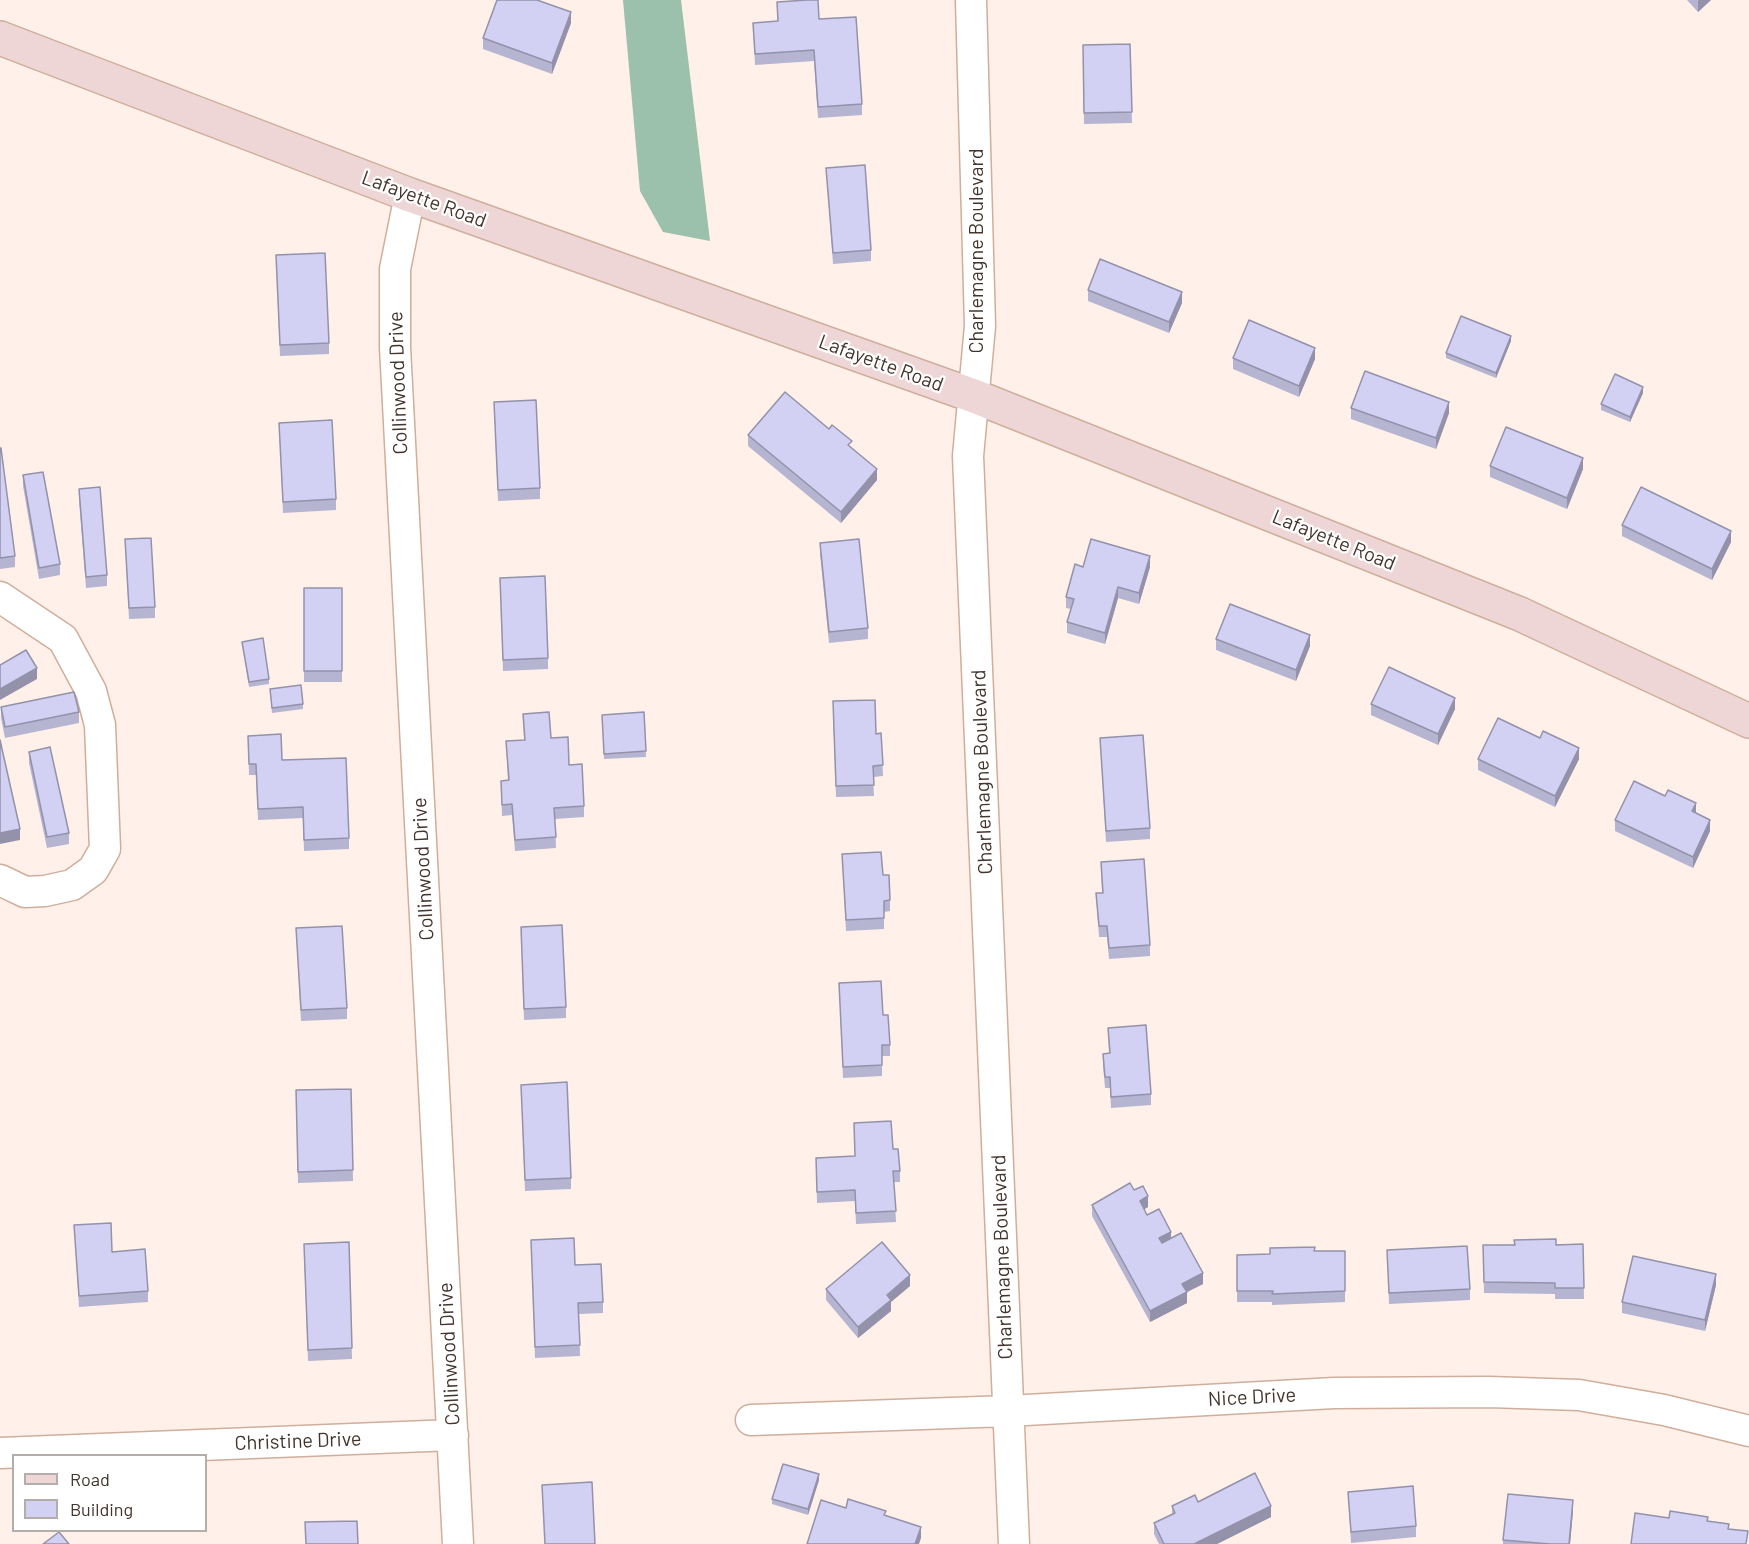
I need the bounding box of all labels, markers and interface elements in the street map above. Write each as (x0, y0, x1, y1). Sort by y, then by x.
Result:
street label: Charlemagne Boulevard (964, 148, 988, 354)
street label: Lafayette Road (358, 165, 490, 233)
street label: Collinwood Drive (384, 311, 412, 455)
street label: Lafayette Road (815, 329, 947, 397)
street label: Lafayette Road (1269, 504, 1399, 576)
street label: Charlemagne Boulevard (966, 669, 998, 875)
street label: Collinwood Drive (407, 797, 439, 941)
street label: Charlemagne Boulevard (986, 1154, 1018, 1360)
street label: Collinwood Drive (433, 1282, 465, 1426)
street label: Nice Drive (1207, 1383, 1297, 1411)
street label: Christine Drive (234, 1427, 362, 1455)
legend (12, 1454, 207, 1532)
text: Road (70, 1468, 110, 1490)
text: Building (70, 1498, 133, 1520)

